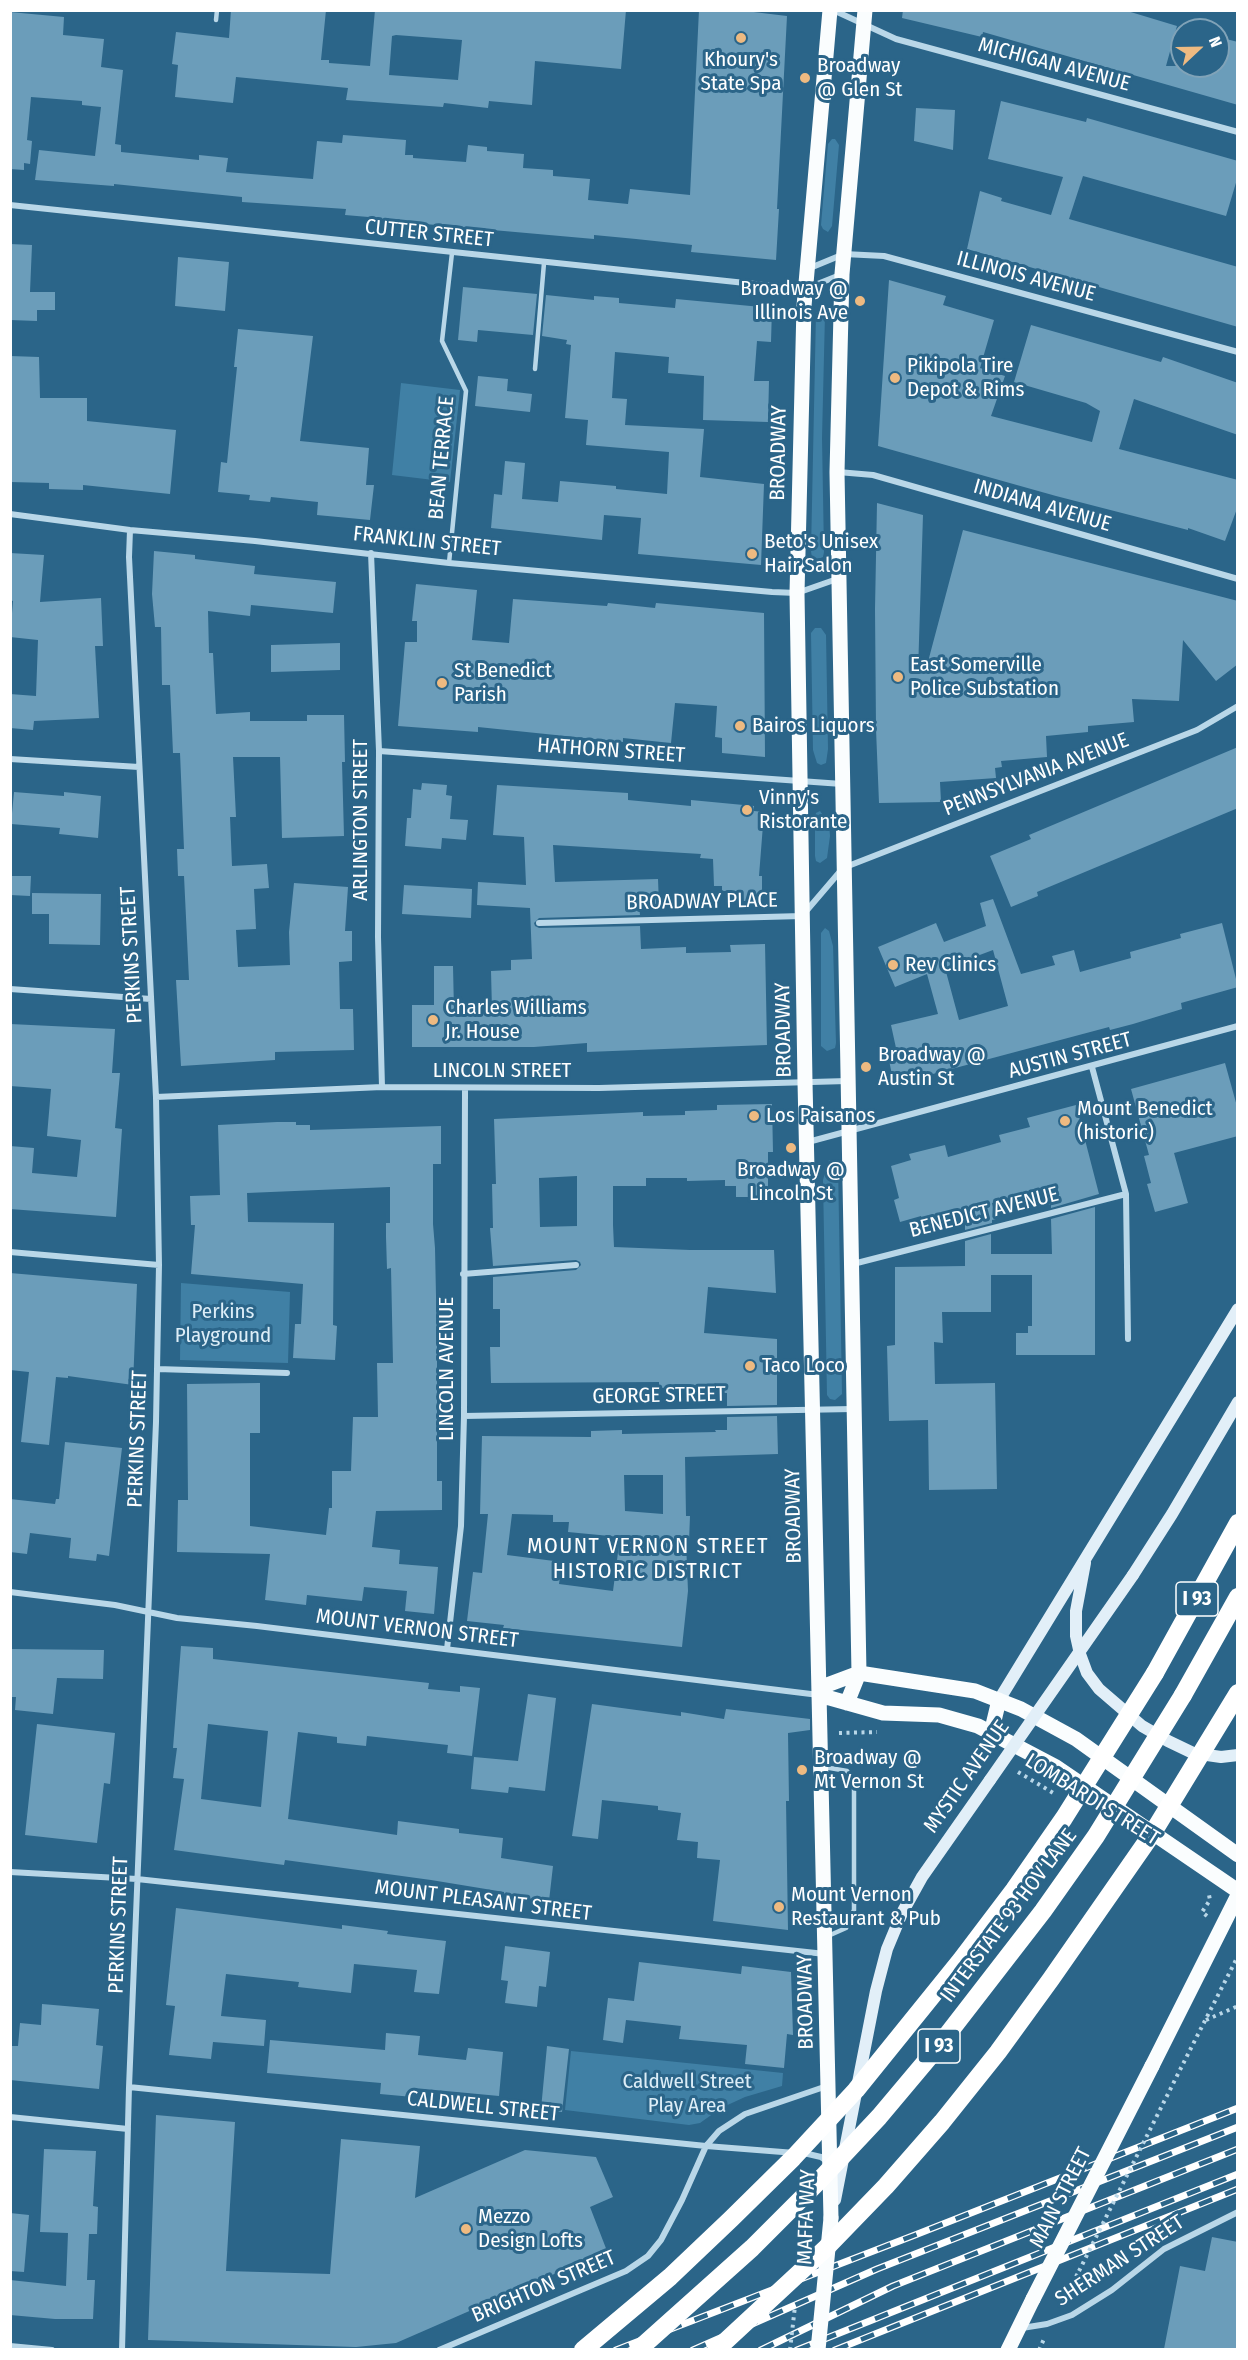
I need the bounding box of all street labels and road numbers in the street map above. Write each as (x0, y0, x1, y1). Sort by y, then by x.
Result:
street label: MICHIGAN AVENUE (975, 33, 1133, 97)
street label: CUTTER STREET (364, 215, 494, 253)
street label: ILLINOIS AVENUE (954, 246, 1098, 308)
street label: BEAN TERRACE (424, 395, 460, 521)
street label: BROADWAY (766, 405, 792, 501)
street label: INDIANA AVENUE (970, 474, 1114, 538)
street label: FRANKLIN STREET (352, 522, 502, 562)
street label: PENNSYLVANIA AVENUE (940, 728, 1132, 822)
street label: HATHORN STREET (536, 733, 686, 769)
street label: ARLINGTON STREET (348, 739, 374, 901)
street label: PERKINS STREET (116, 886, 148, 1024)
street label: BROADWAY PLACE (626, 888, 778, 916)
street label: BROADWAY (771, 982, 797, 1078)
street label: AUSTIN STREET (1006, 1027, 1134, 1085)
street label: LINCOLN STREET (433, 1058, 571, 1084)
street label: BENEDICT AVENUE (907, 1182, 1061, 1244)
street label: LINCOLN AVENUE (434, 1297, 460, 1441)
street label: PERKINS STREET (123, 1370, 153, 1508)
street label: GEORGE STREET (592, 1382, 726, 1410)
street label: BROADWAY (781, 1468, 807, 1564)
road number: I 93 (1176, 1582, 1218, 1616)
street label: MOUNT VERNON STREET (314, 1604, 520, 1654)
street label: MYSTIC AVENUE (919, 1716, 1015, 1838)
street label: LOMBARDI STREET (1020, 1749, 1164, 1851)
street label: INTERSTATE 93 HOV LANE (936, 1824, 1082, 2008)
street label: PERKINS STREET (104, 1856, 134, 1994)
street label: MOUNT PLEASANT STREET (373, 1875, 593, 1927)
street label: BROADWAY (793, 1954, 819, 2050)
road number: I 93 (918, 2029, 960, 2063)
street label: CALDWELL STREET (406, 2086, 560, 2128)
street label: MAIN STREET (1025, 2143, 1097, 2253)
street label: MAFFA WAY (793, 2169, 821, 2265)
street label: SHERMAN STREET (1051, 2210, 1189, 2312)
street label: BRIGHTON STREET (468, 2245, 620, 2329)

